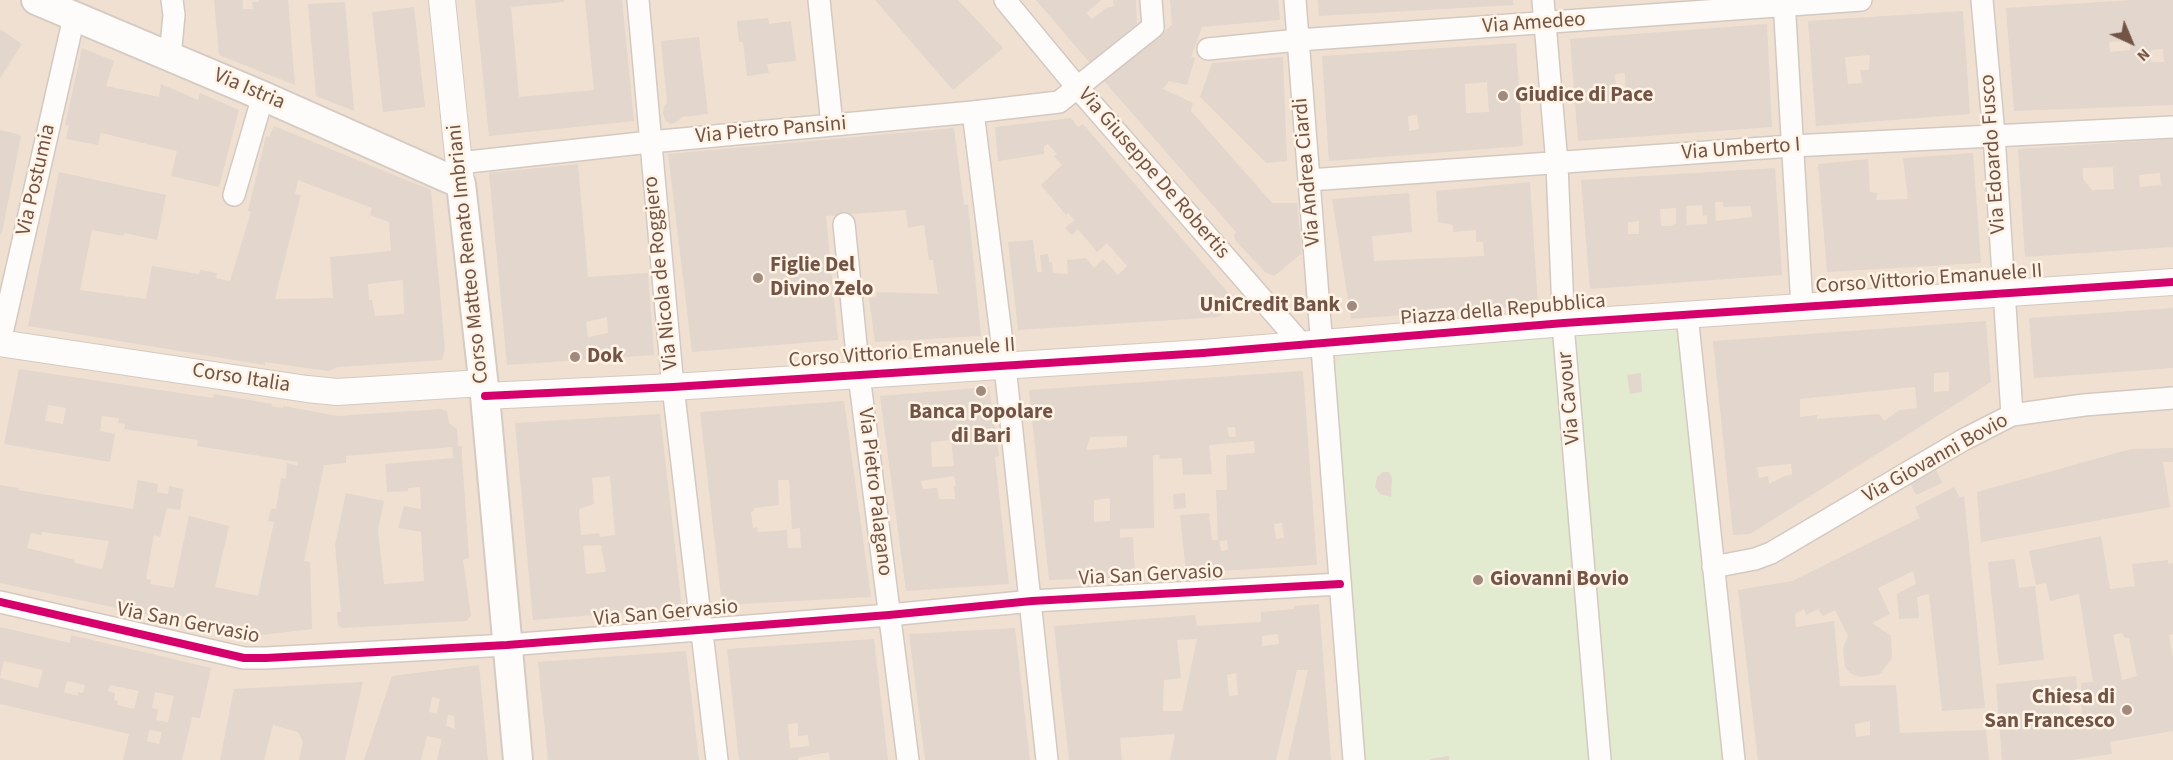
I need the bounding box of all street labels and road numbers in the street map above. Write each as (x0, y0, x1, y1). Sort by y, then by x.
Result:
street label: Via Amedeo (1482, 8, 1586, 40)
street label: Via Istria (210, 64, 288, 116)
street label: Via Edoardo Fusco (1976, 73, 2012, 235)
street label: Via Giuseppe De Robertis (1072, 83, 1234, 265)
street label: Via Andrea Ciardi (1289, 97, 1327, 247)
street label: Via Pietro Pansini (694, 112, 848, 150)
street label: Via Postumia (12, 122, 62, 238)
street label: Corso Matteo Renato Imbriani (443, 123, 495, 385)
street label: Via Umberto I (1681, 133, 1801, 167)
street label: Via Nicola de Roggiero (639, 175, 685, 371)
street label: Corso Vittorio Emanuele II (1815, 260, 2043, 300)
street label: Piazza della Repubblica (1399, 289, 1607, 333)
street label: Corso Vittorio Emanuele II (788, 334, 1016, 374)
street label: Via Cavour (1553, 350, 1587, 446)
street label: Corso Italia (190, 359, 292, 399)
street label: Via Pietro Palagano (851, 407, 897, 577)
street label: Via Giovanni Bovio (1859, 409, 2013, 509)
street label: Via San Gervasio (1078, 560, 1224, 592)
street label: Via San Gervasio (593, 595, 739, 633)
street label: Via San Gervasio (115, 598, 261, 650)

